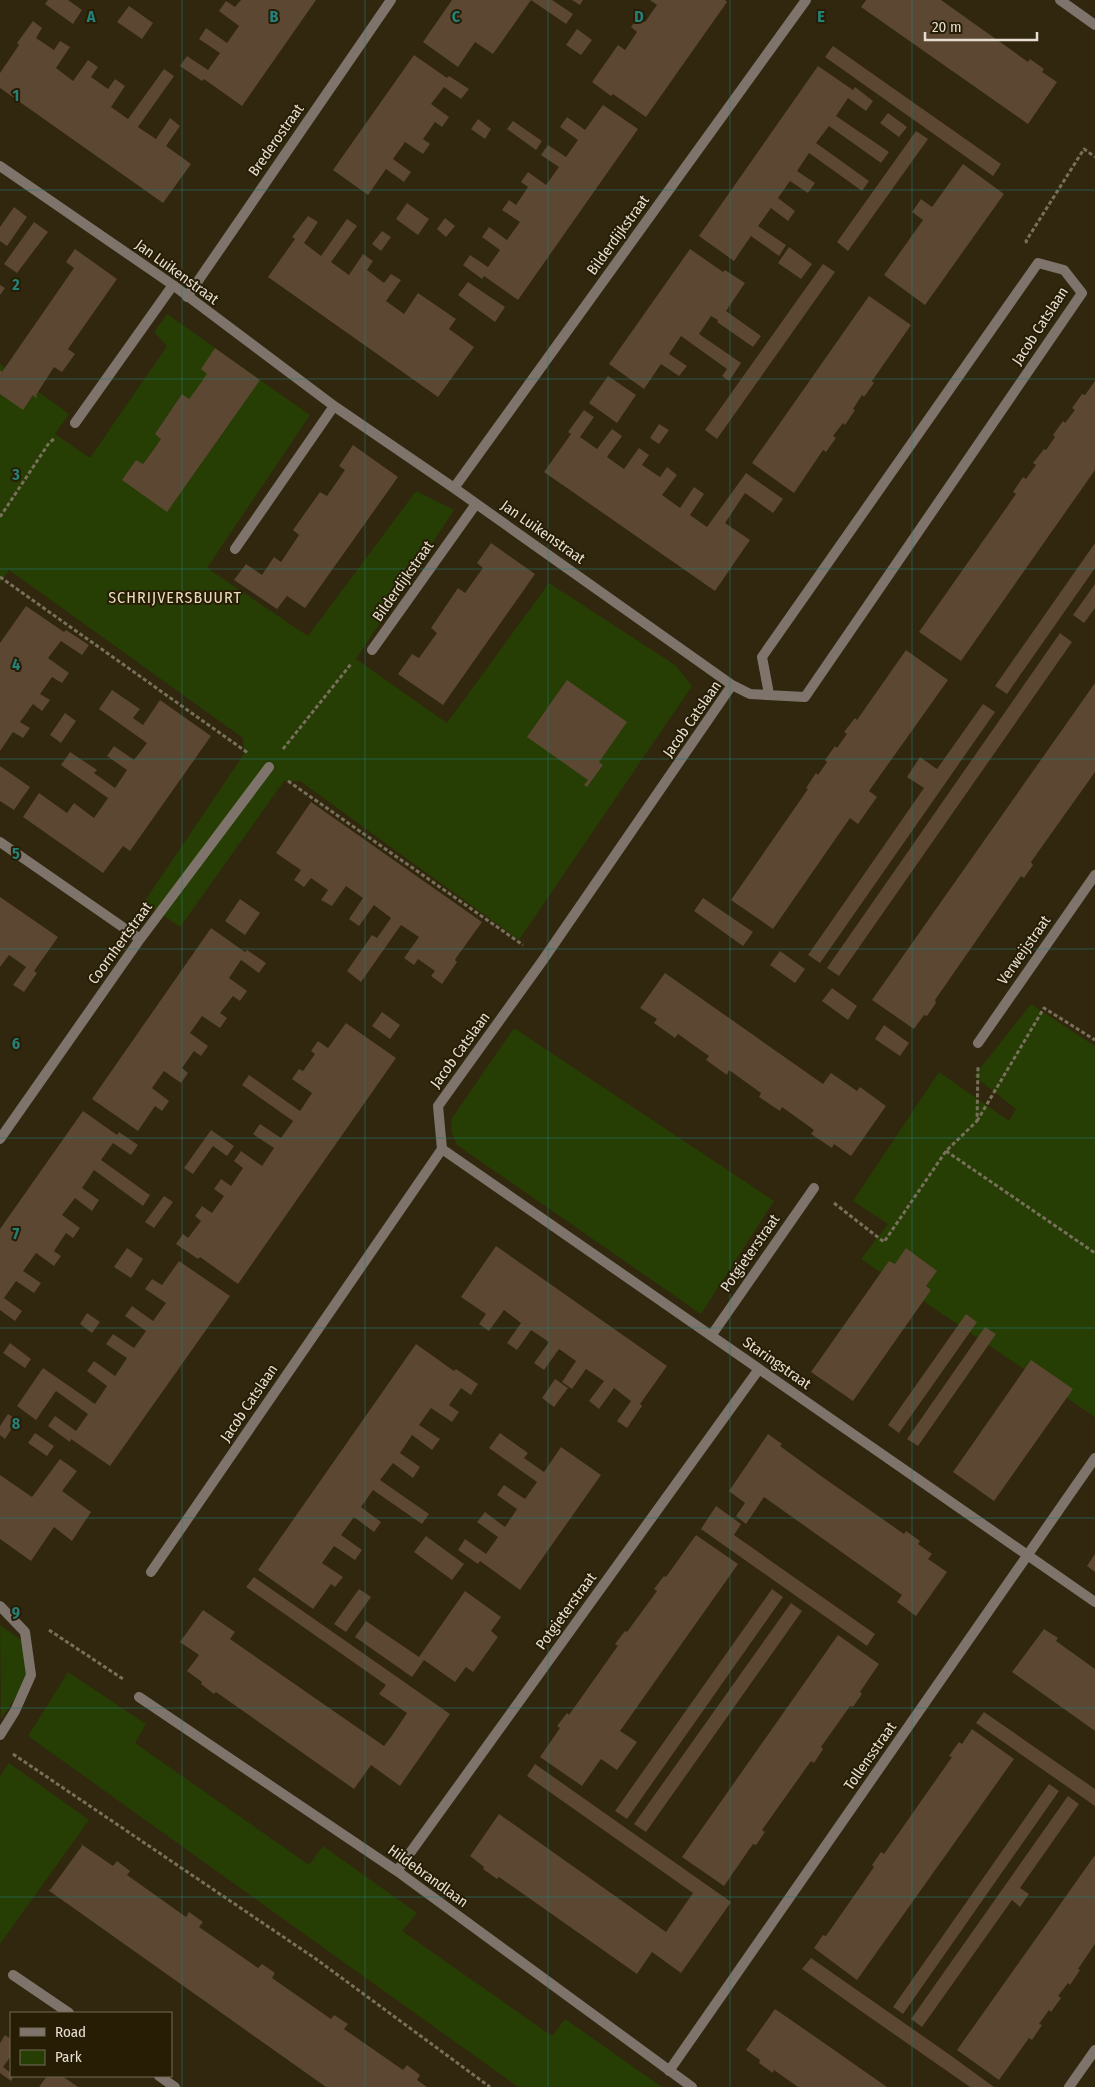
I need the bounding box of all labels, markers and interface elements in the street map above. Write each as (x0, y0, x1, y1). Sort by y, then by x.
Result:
text: A (86, 7, 96, 26)
text: B (270, 7, 279, 26)
text: C (452, 7, 461, 26)
text: D (634, 7, 644, 26)
text: E (817, 7, 825, 26)
scale bar (925, 10, 1038, 42)
text: 20 m (932, 18, 962, 36)
text: 1 (13, 86, 19, 105)
street label: Brederostraat (244, 100, 308, 180)
street label: Bilderdijkstraat (583, 192, 653, 278)
street label: Jan Luikenstraat (132, 236, 222, 308)
text: 2 (11, 275, 20, 294)
street label: Jacob Catslaan (1008, 284, 1072, 368)
text: 3 (11, 465, 20, 484)
street label: Jan Luikenstraat (497, 496, 589, 568)
street label: Bilderdijkstraat (369, 537, 437, 625)
district label: SCHRIJVERSBUURT (108, 588, 242, 607)
text: 4 (12, 655, 20, 674)
street label: Jacob Catslaan (659, 677, 725, 761)
text: 5 (12, 844, 20, 863)
street label: Coornhertstraat (84, 898, 156, 988)
street label: Verweijstraat (994, 912, 1054, 988)
street label: Jacob Catslaan (426, 1008, 494, 1092)
text: 6 (12, 1034, 20, 1053)
street label: Potgieterstraat (717, 1211, 784, 1295)
text: 7 (13, 1224, 20, 1243)
street label: Staringstraat (739, 1333, 815, 1393)
street label: Jacob Catslaan (217, 1361, 281, 1445)
text: 8 (12, 1414, 21, 1433)
street label: Potgieterstraat (532, 1569, 600, 1653)
text: 9 (12, 1603, 20, 1622)
street label: Tollensstraat (840, 1718, 900, 1794)
street label: Hildebrandlaan (384, 1841, 472, 1911)
legend (10, 2012, 172, 2077)
text: Road (55, 2023, 86, 2041)
text: Park (55, 2048, 82, 2066)

